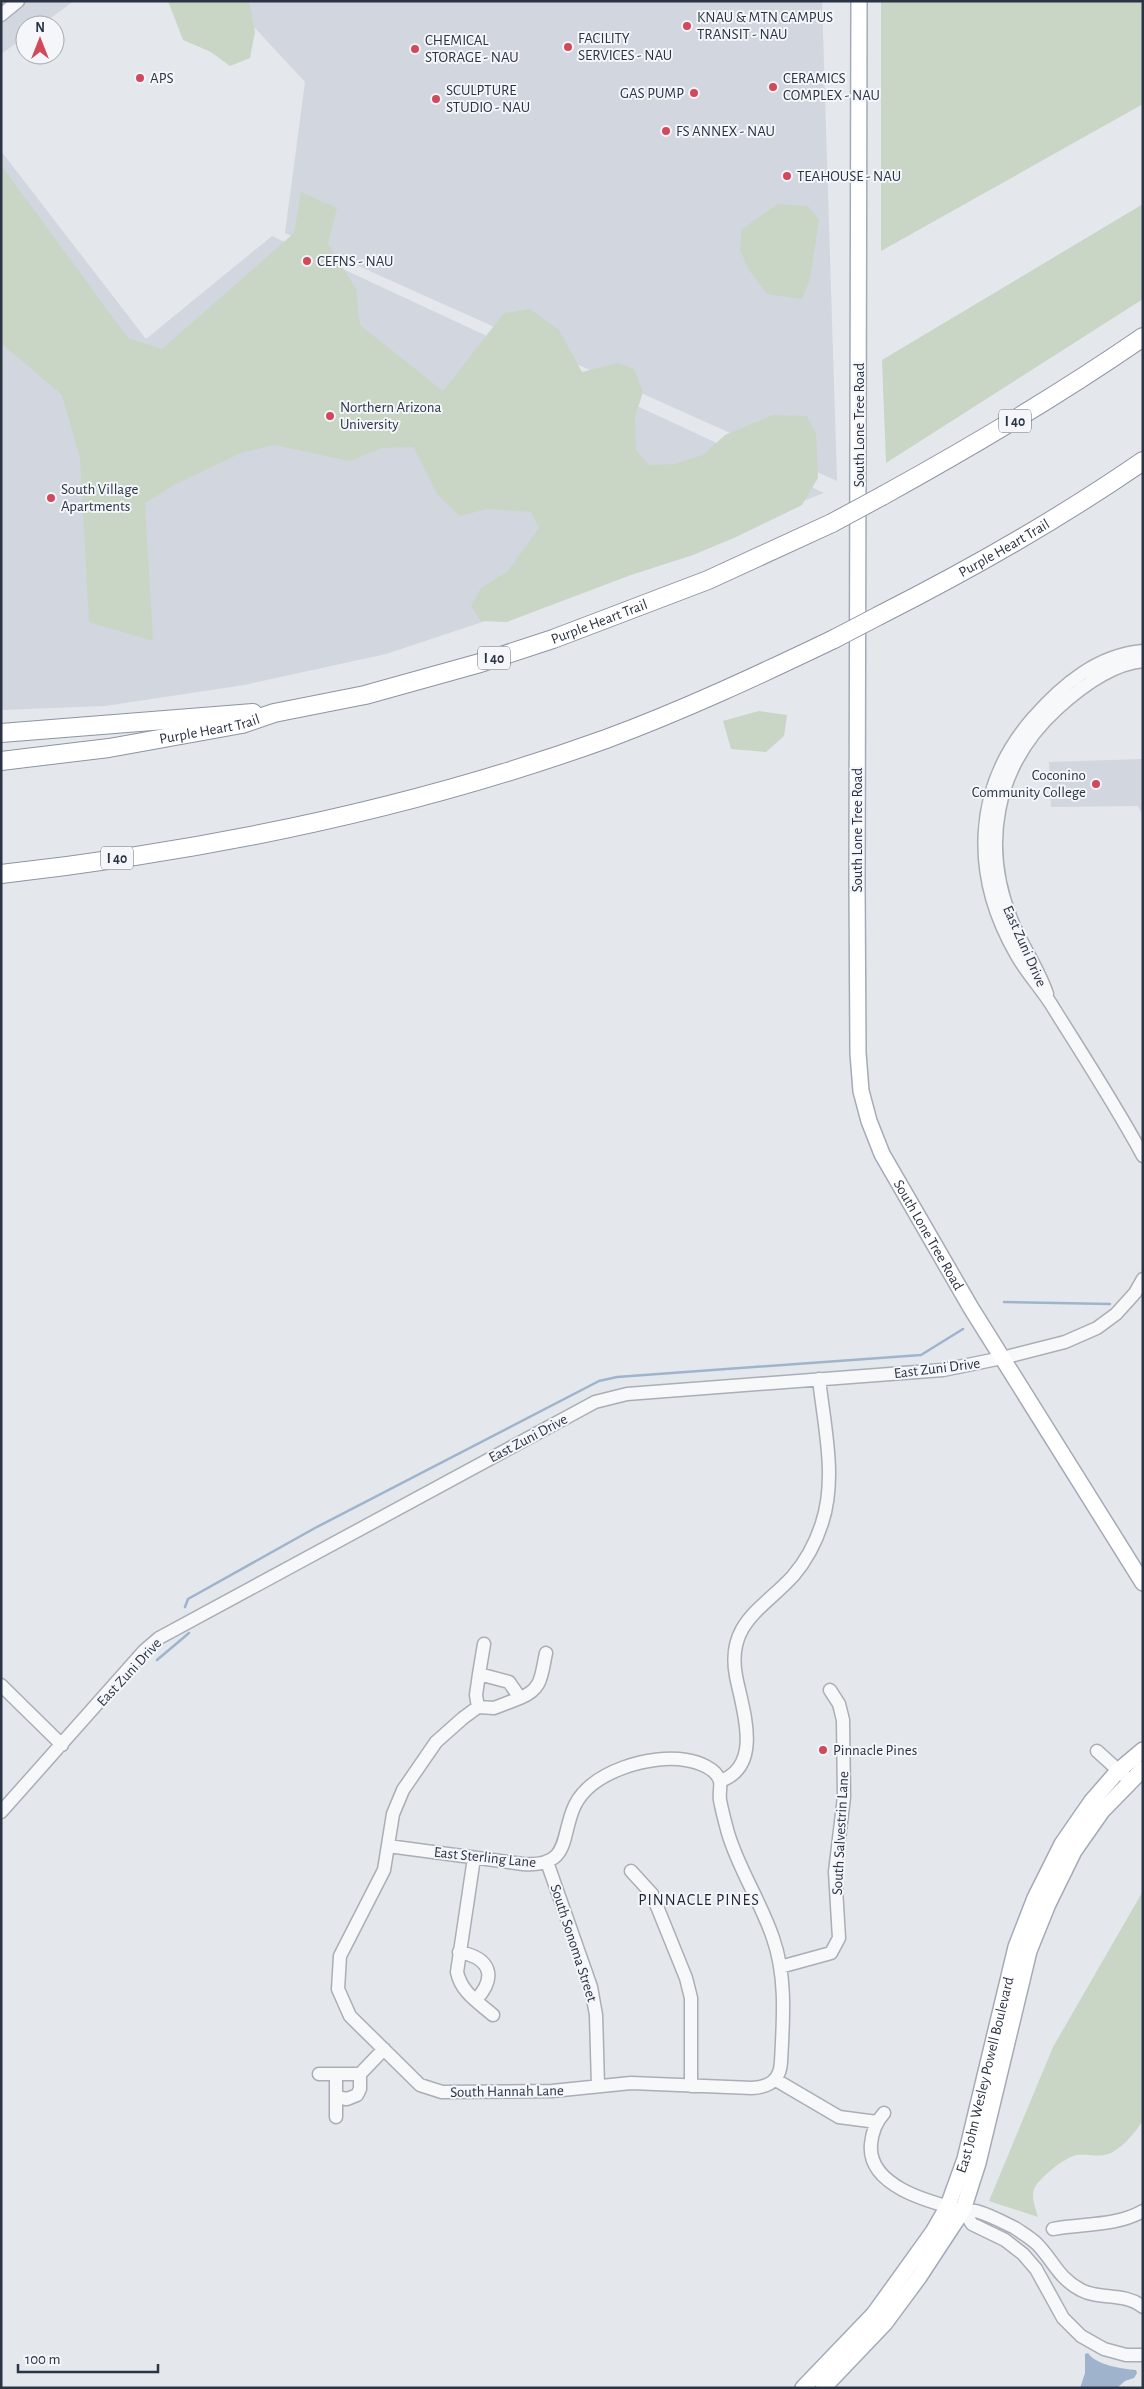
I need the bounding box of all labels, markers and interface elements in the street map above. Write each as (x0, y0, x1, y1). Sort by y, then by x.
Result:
place label: KNAU & MTN CAMPUS TRANSIT - NAU (697, 10, 833, 42)
north arrow (15, 15, 65, 65)
marker: KNAU & MTN CAMPUS TRANSIT - NAU (681, 20, 693, 32)
text: N (35, 21, 45, 35)
place label: FACILITY SERVICES - NAU (578, 31, 672, 63)
place label: CHEMICAL STORAGE - NAU (425, 33, 519, 65)
marker: FACILITY SERVICES - NAU (562, 41, 574, 53)
marker: CHEMICAL STORAGE - NAU (409, 43, 421, 55)
place label: APS (150, 71, 174, 86)
place label: CERAMICS COMPLEX - NAU (783, 71, 880, 103)
marker: APS (134, 72, 146, 84)
marker: CERAMICS COMPLEX - NAU (767, 81, 779, 93)
place label: SCULPTURE STUDIO - NAU (446, 83, 530, 115)
place label: GAS PUMP (620, 86, 684, 101)
marker: GAS PUMP (688, 87, 700, 99)
marker: SCULPTURE STUDIO - NAU (430, 93, 442, 105)
place label: FS ANNEX - NAU (676, 124, 775, 139)
marker: FS ANNEX - NAU (660, 125, 672, 137)
place label: TEAHOUSE - NAU (797, 169, 901, 184)
marker: TEAHOUSE - NAU (781, 170, 793, 182)
place label: CEFNS - NAU (317, 254, 393, 269)
marker: CEFNS - NAU (301, 255, 313, 267)
street label: South Lone Tree Road (852, 362, 867, 487)
place label: Northern Arizona University (340, 400, 441, 432)
marker: Northern Arizona University (324, 410, 336, 422)
road number: I 40 (999, 410, 1031, 432)
place label: South Village Apartments (61, 482, 139, 514)
marker: South Village Apartments (45, 492, 57, 504)
street label: Purple Heart Trail (956, 516, 1052, 580)
street label: Purple Heart Trail (549, 597, 650, 647)
road number: I 40 (478, 646, 510, 670)
street label: Purple Heart Trail (158, 712, 262, 747)
street label: South Lone Tree Road (850, 767, 865, 892)
place label: Coconino Community College (972, 768, 1086, 800)
marker: Coconino Community College (1090, 778, 1102, 790)
road number: I 40 (101, 846, 133, 870)
street label: East Zuni Drive (1000, 903, 1049, 989)
street label: South Lone Tree Road (891, 1177, 966, 1293)
street label: East Zuni Drive (893, 1356, 981, 1381)
street label: East Zuni Drive (486, 1411, 570, 1465)
street label: East Zuni Drive (94, 1635, 165, 1709)
place label: Pinnacle Pines (833, 1743, 917, 1758)
marker: Pinnacle Pines (817, 1744, 829, 1756)
street label: South Salvestrin Lane (830, 1771, 851, 1895)
street label: East Sterling Lane (433, 1845, 537, 1870)
street label: South Sonoma Street (547, 1883, 600, 2004)
district label: PINNACLE PINES (638, 1892, 760, 1908)
street label: East John Wesley Powell Boulevard (954, 1975, 1017, 2175)
street label: South Hannah Lane (450, 2083, 564, 2100)
scale bar (18, 2342, 158, 2374)
text: 100 m (25, 2352, 60, 2367)

